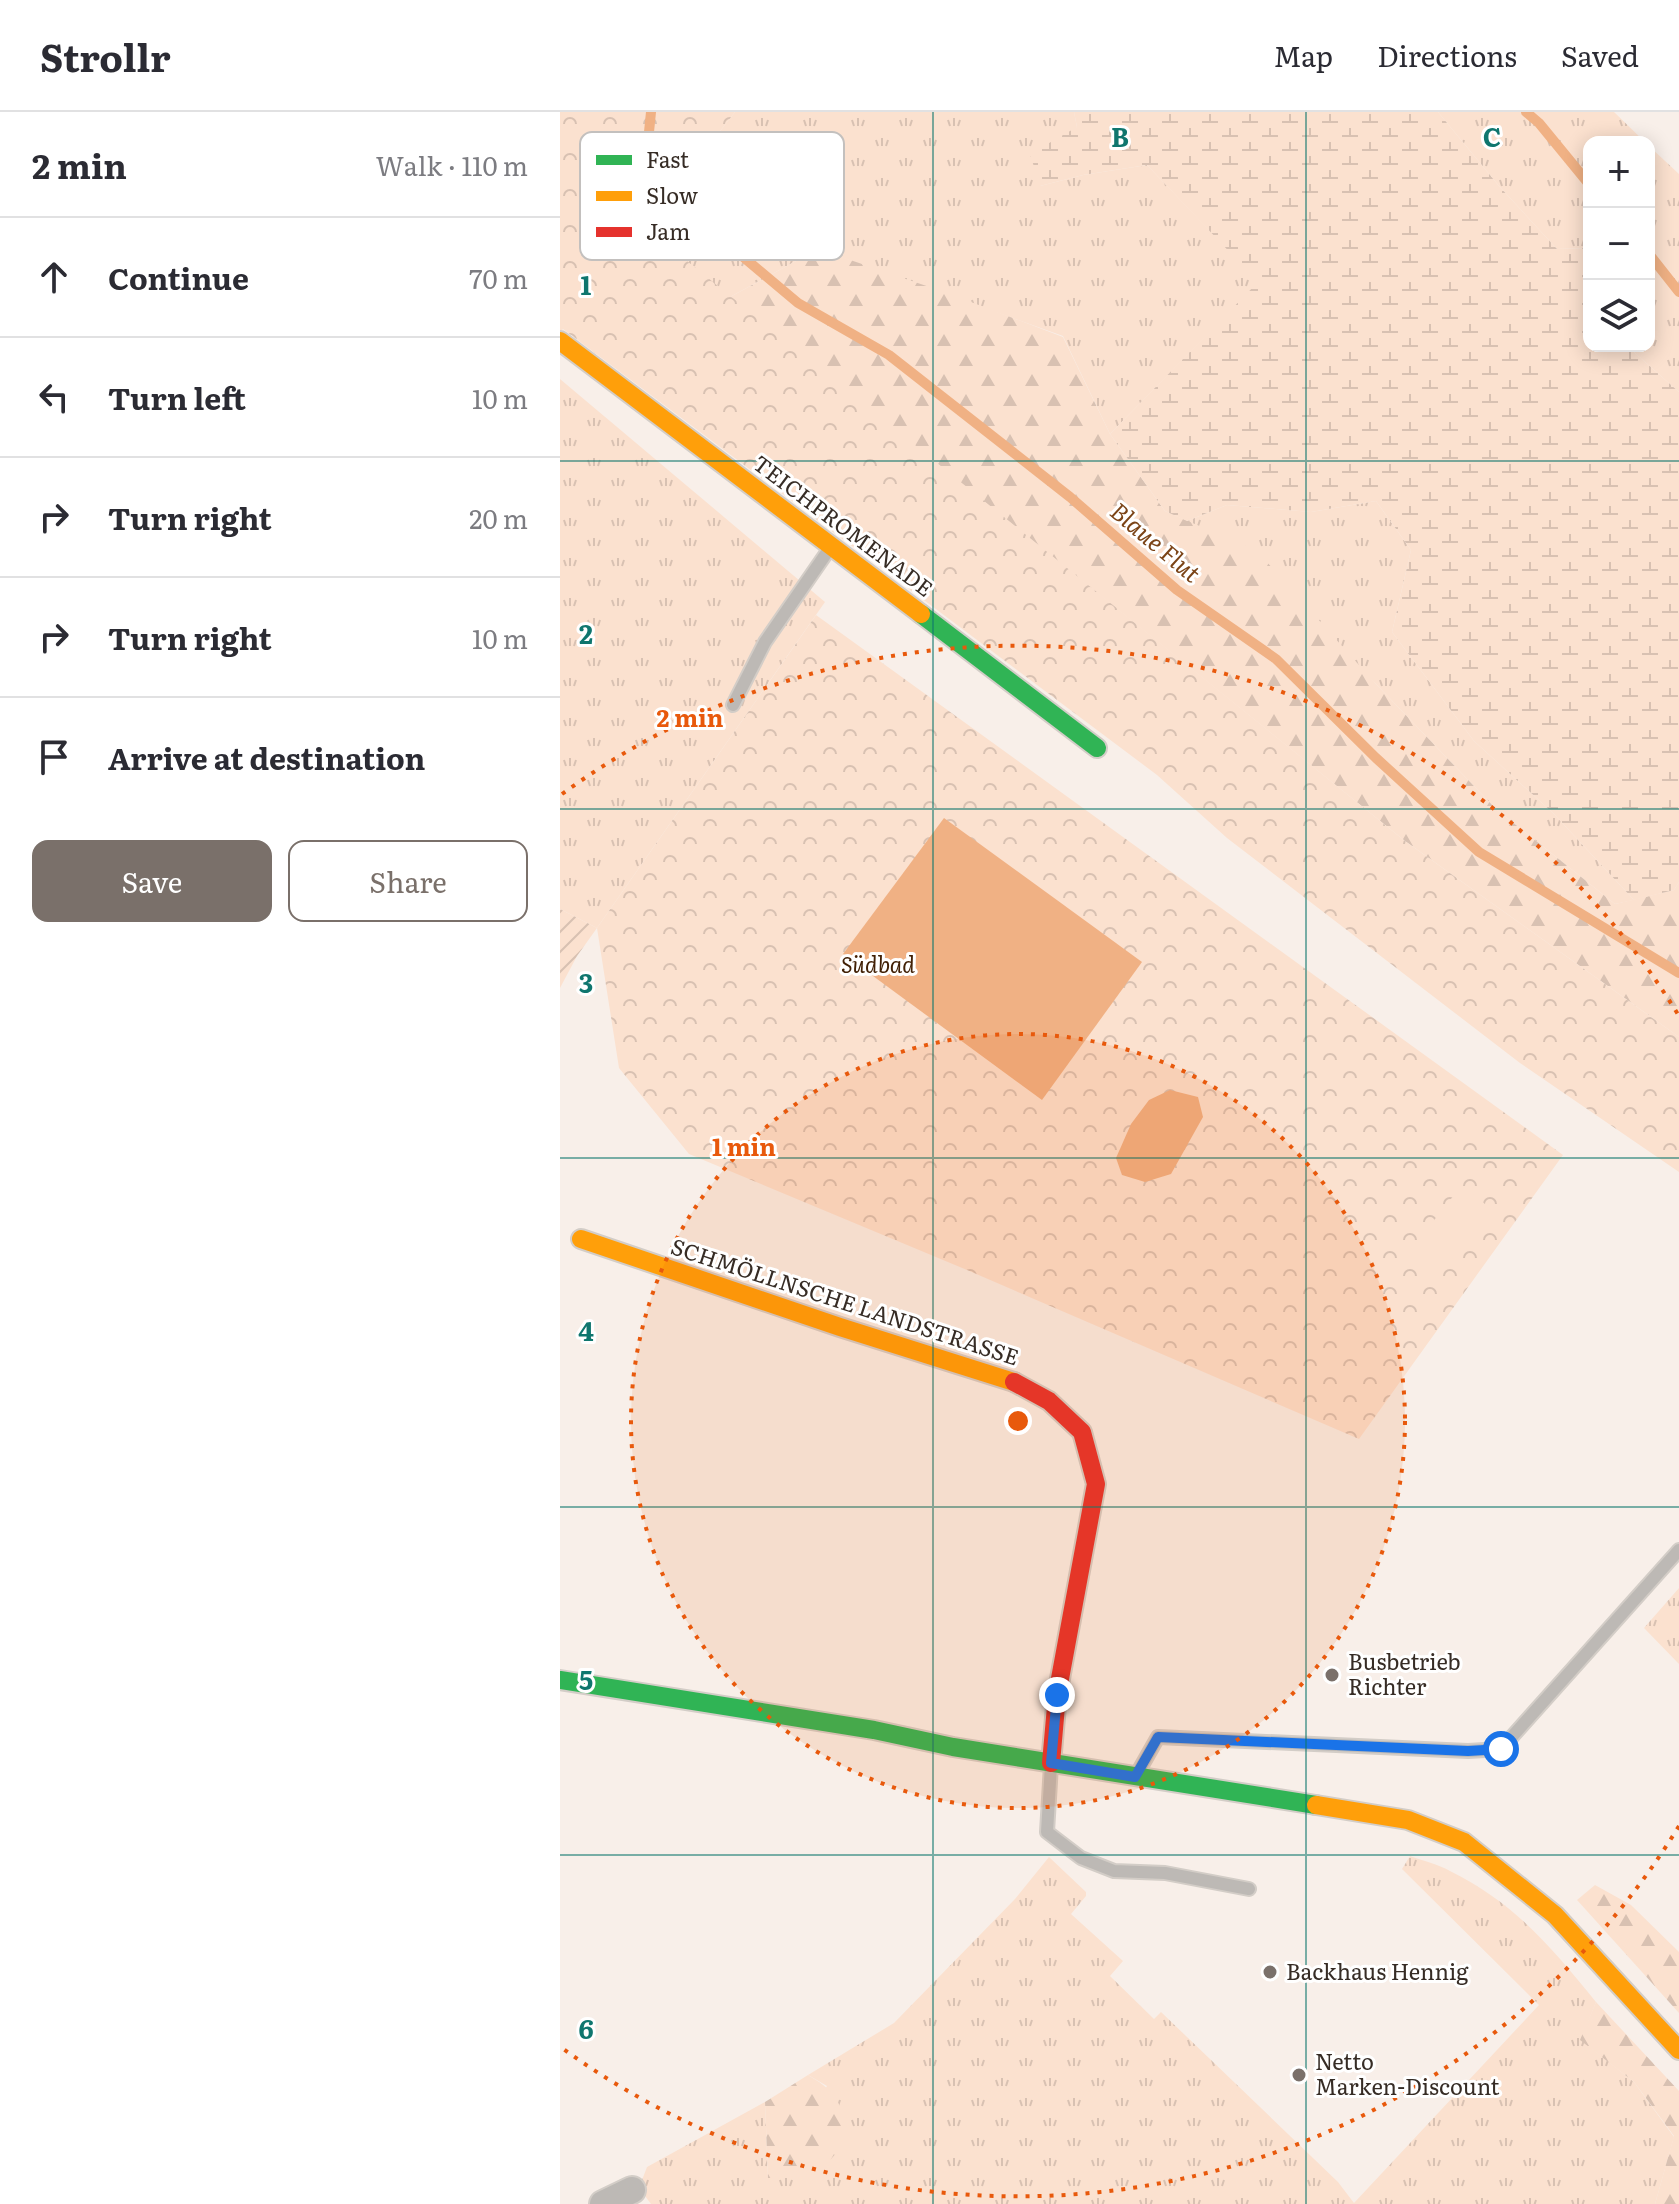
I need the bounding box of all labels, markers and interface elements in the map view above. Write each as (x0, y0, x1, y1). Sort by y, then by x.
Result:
text: Strollr (40, 27, 171, 84)
text: Map (1274, 34, 1333, 76)
text: Directions (1377, 34, 1517, 76)
text: Saved (1561, 34, 1639, 76)
text: B (1111, 116, 1129, 155)
text: C (1483, 116, 1501, 155)
legend (580, 132, 844, 260)
map controls (1583, 136, 1655, 352)
button: + (1583, 136, 1655, 208)
text: 2 min (32, 139, 127, 189)
text: Fast (646, 142, 689, 175)
text: Walk · 110 m (376, 145, 528, 184)
text: Slow (646, 178, 698, 211)
button: − (1583, 208, 1655, 280)
text: Jam (646, 214, 690, 247)
icon: ahead (32, 255, 76, 299)
text: Continue (108, 255, 249, 299)
text: 70 m (469, 258, 528, 297)
text: 1 (581, 264, 592, 303)
button: layers (1583, 280, 1655, 352)
icon: left (32, 375, 76, 419)
text: Turn left (108, 375, 246, 419)
text: 10 m (472, 378, 528, 417)
street label: TEICHPROMENADE (747, 446, 941, 604)
water label: Blaue Flut (1104, 493, 1210, 590)
icon: right (32, 495, 76, 539)
text: Turn right (108, 495, 272, 539)
text: 20 m (469, 498, 528, 537)
text: 2 (579, 613, 593, 652)
icon: right (32, 615, 76, 659)
text: Turn right (108, 615, 272, 659)
text: 10 m (472, 618, 528, 657)
text: 2 min (656, 699, 724, 734)
icon: arrive (32, 735, 76, 779)
text: Arrive at destination (108, 735, 425, 779)
button: Save (32, 840, 272, 922)
button: Share (288, 840, 528, 922)
park label: Südbad (841, 947, 915, 980)
text: 3 (579, 962, 593, 1001)
text: 1 min (712, 1128, 776, 1163)
street label: SCHMÖLLNSCHE LANDSTRASSE (667, 1229, 1024, 1373)
text: 4 (578, 1310, 594, 1349)
centre of rings (1004, 1407, 1032, 1435)
place label: Busbetrieb Richter (1348, 1644, 1461, 1702)
text: 5 (579, 1659, 593, 1698)
marker: Busbetrieb Richter (1323, 1666, 1341, 1684)
route end (1039, 1677, 1075, 1713)
route start (1483, 1731, 1519, 1767)
place label: Backhaus Hennig (1286, 1954, 1469, 1987)
marker: Backhaus Hennig (1261, 1963, 1279, 1981)
text: 6 (578, 2008, 594, 2047)
place label: Netto Marken-Discount (1315, 2044, 1500, 2102)
marker: Netto Marken-Discount (1290, 2066, 1308, 2084)

